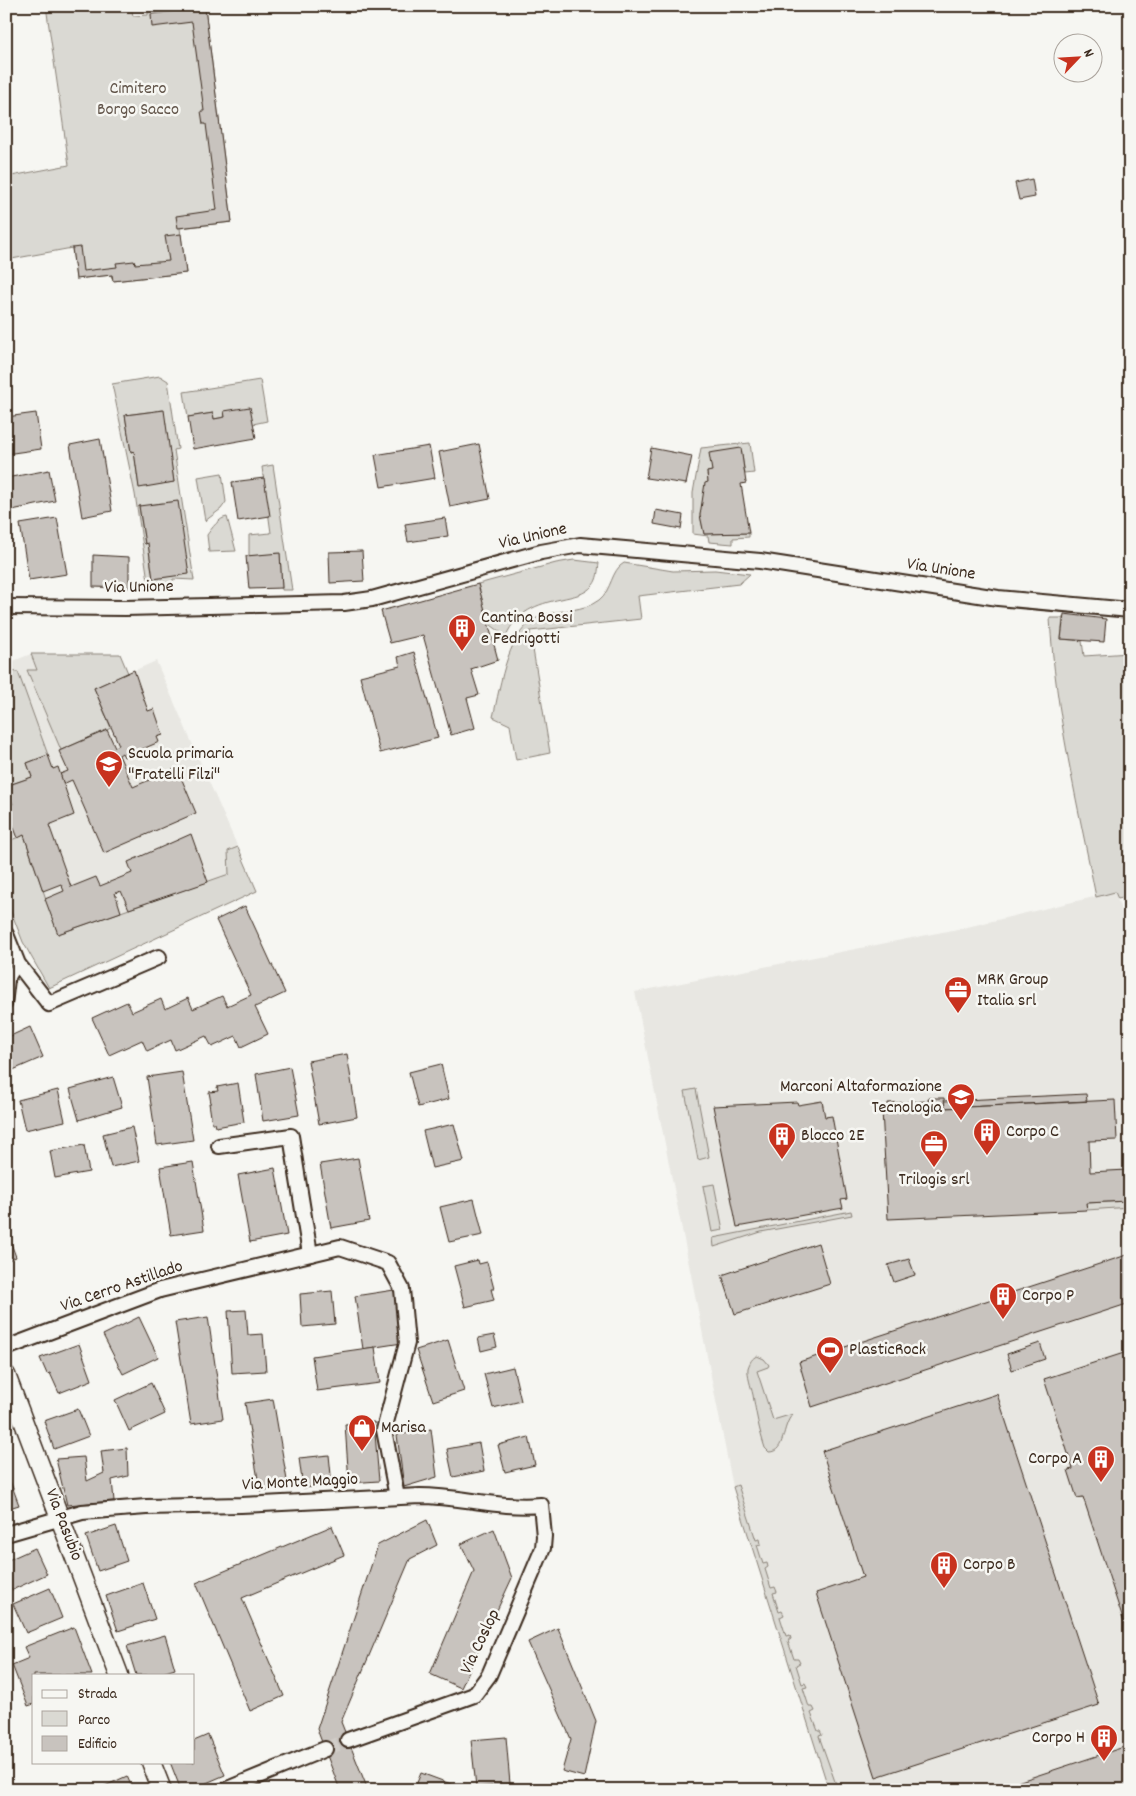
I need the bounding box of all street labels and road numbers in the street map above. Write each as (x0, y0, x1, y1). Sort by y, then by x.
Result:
street label: Via Unione (497, 517, 570, 557)
street label: Via Unione (905, 552, 977, 588)
street label: Via Unione (104, 575, 174, 601)
street label: Via Cerro Astillado (58, 1254, 186, 1320)
street label: Via Monte Maggio (241, 1467, 359, 1499)
street label: Via Pasubio (38, 1485, 88, 1565)
street label: Via Coslop (455, 1605, 507, 1679)

